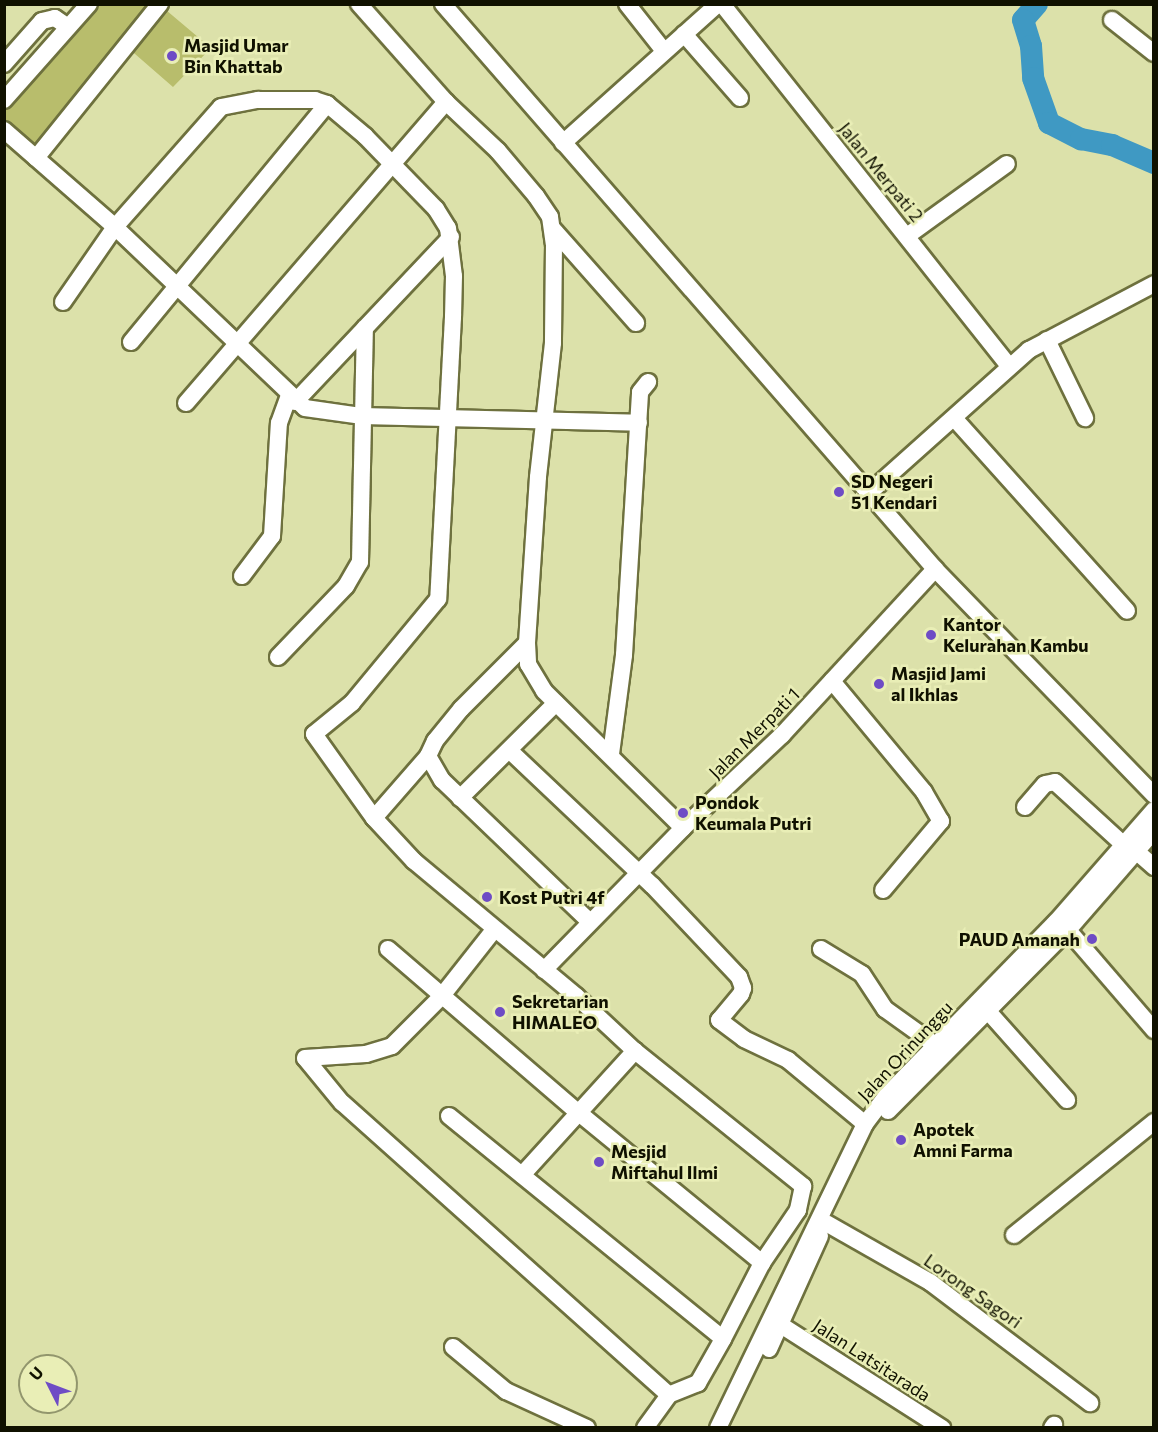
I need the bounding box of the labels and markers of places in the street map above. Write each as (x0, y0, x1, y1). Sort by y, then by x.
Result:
place label: Masjid Umar Bin Khattab (184, 35, 289, 78)
marker: Masjid Umar Bin Khattab (165, 49, 179, 63)
place label: SD Negeri 51 Kendari (851, 471, 937, 514)
marker: SD Negeri 51 Kendari (832, 485, 846, 499)
place label: Kantor Kelurahan Kambu (943, 614, 1089, 656)
marker: Kantor Kelurahan Kambu (924, 628, 938, 642)
place label: Masjid Jami al Ikhlas (891, 663, 986, 706)
marker: Masjid Jami al Ikhlas (872, 677, 886, 691)
place label: Pondok Keumala Putri (695, 792, 812, 834)
marker: Pondok Keumala Putri (676, 806, 690, 820)
place label: Kost Putri 4f (499, 886, 605, 908)
marker: Kost Putri 4f (480, 890, 494, 904)
place label: PAUD Amanah (959, 928, 1080, 950)
marker: PAUD Amanah (1085, 932, 1099, 946)
place label: Sekretarian HIMALEO (512, 991, 609, 1034)
marker: Sekretarian HIMALEO (493, 1005, 507, 1019)
place label: Apotek Amni Farma (913, 1119, 1013, 1162)
marker: Apotek Amni Farma (894, 1133, 908, 1147)
place label: Mesjid Miftahul Ilmi (611, 1141, 718, 1184)
marker: Mesjid Miftahul Ilmi (592, 1155, 606, 1169)

